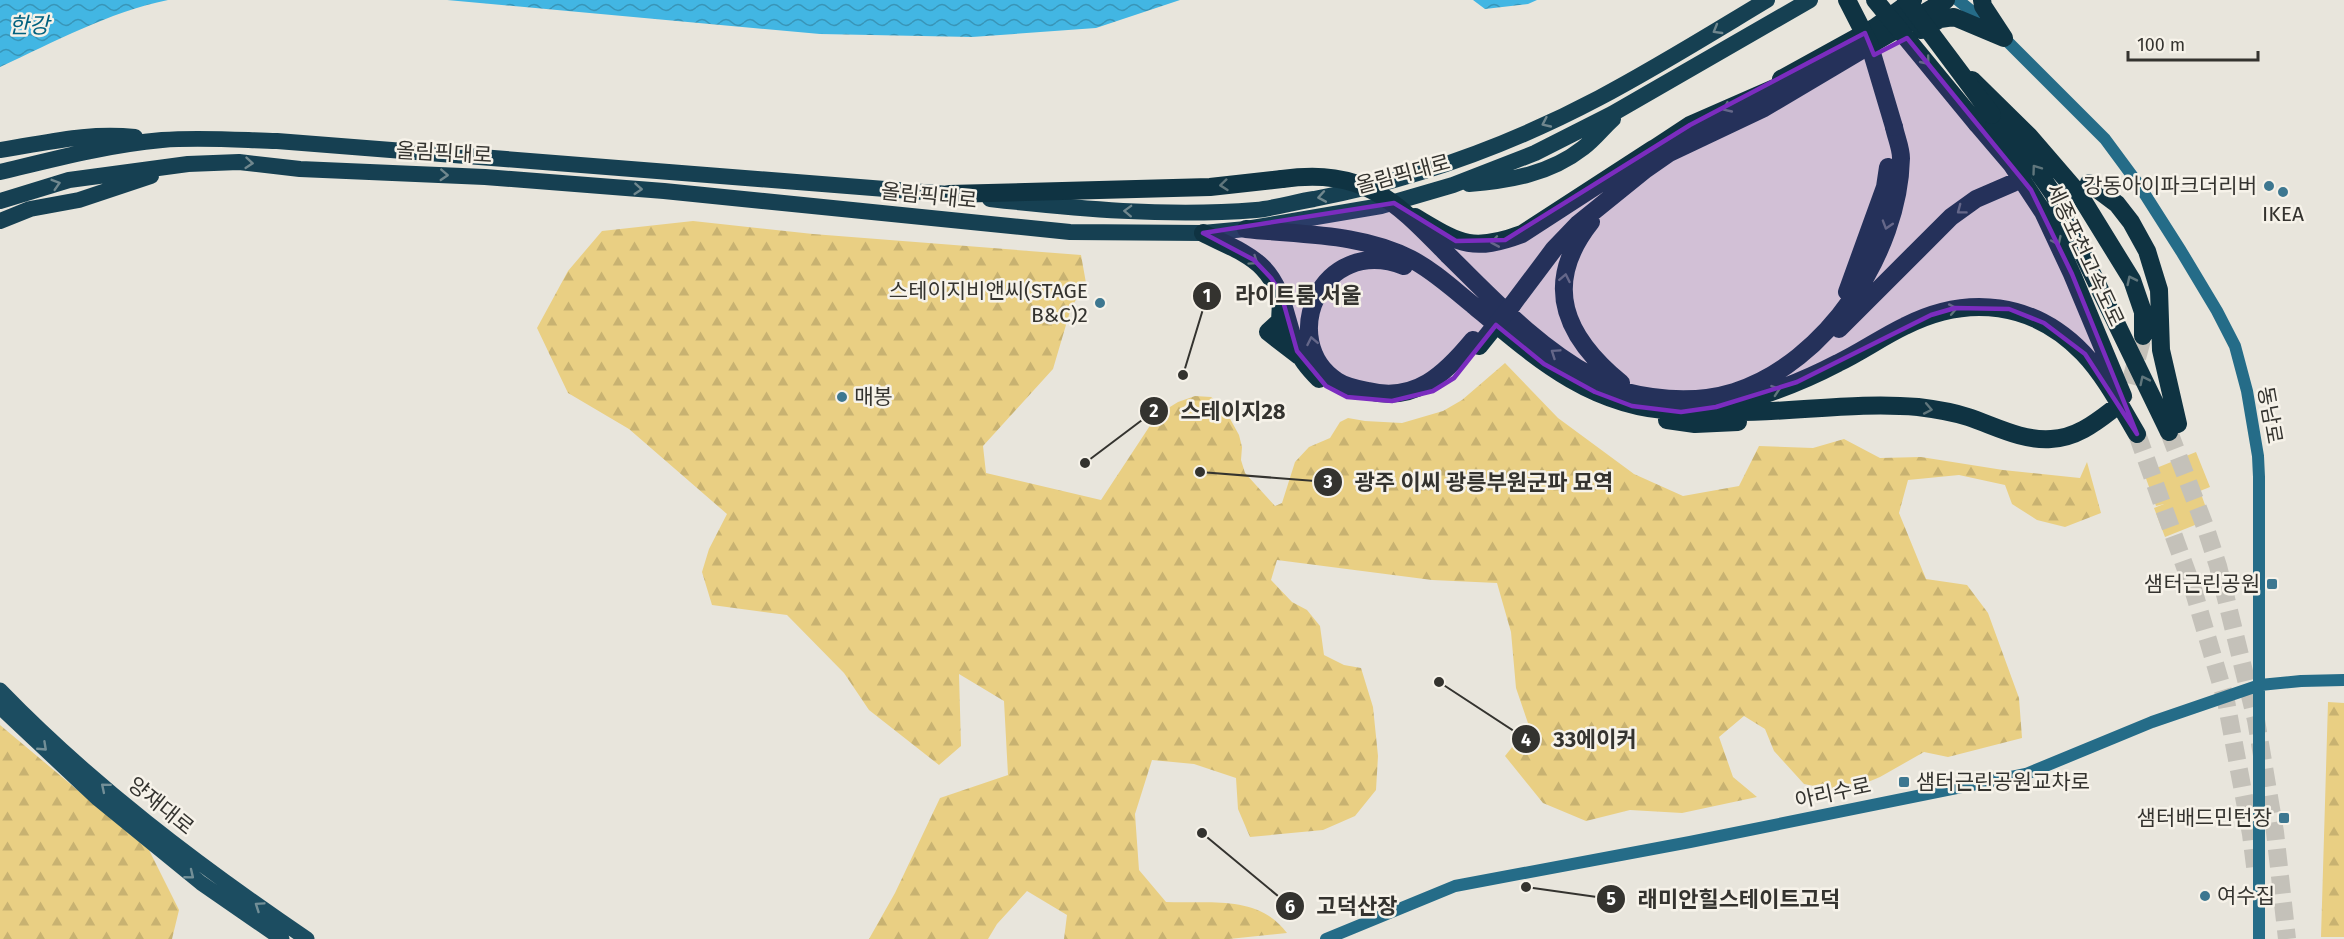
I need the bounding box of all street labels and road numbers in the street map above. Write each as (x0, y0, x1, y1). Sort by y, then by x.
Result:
street label: 올림픽대로 (395, 137, 493, 169)
street label: 올림픽대로 (1353, 149, 1453, 199)
street label: 올림픽대로 (880, 178, 978, 214)
street label: 세종포천고속도로 (2041, 179, 2129, 331)
street label: 동남로 (2252, 384, 2288, 446)
street label: 양재대로 (123, 772, 199, 840)
street label: 아리수로 (1793, 772, 1873, 814)

